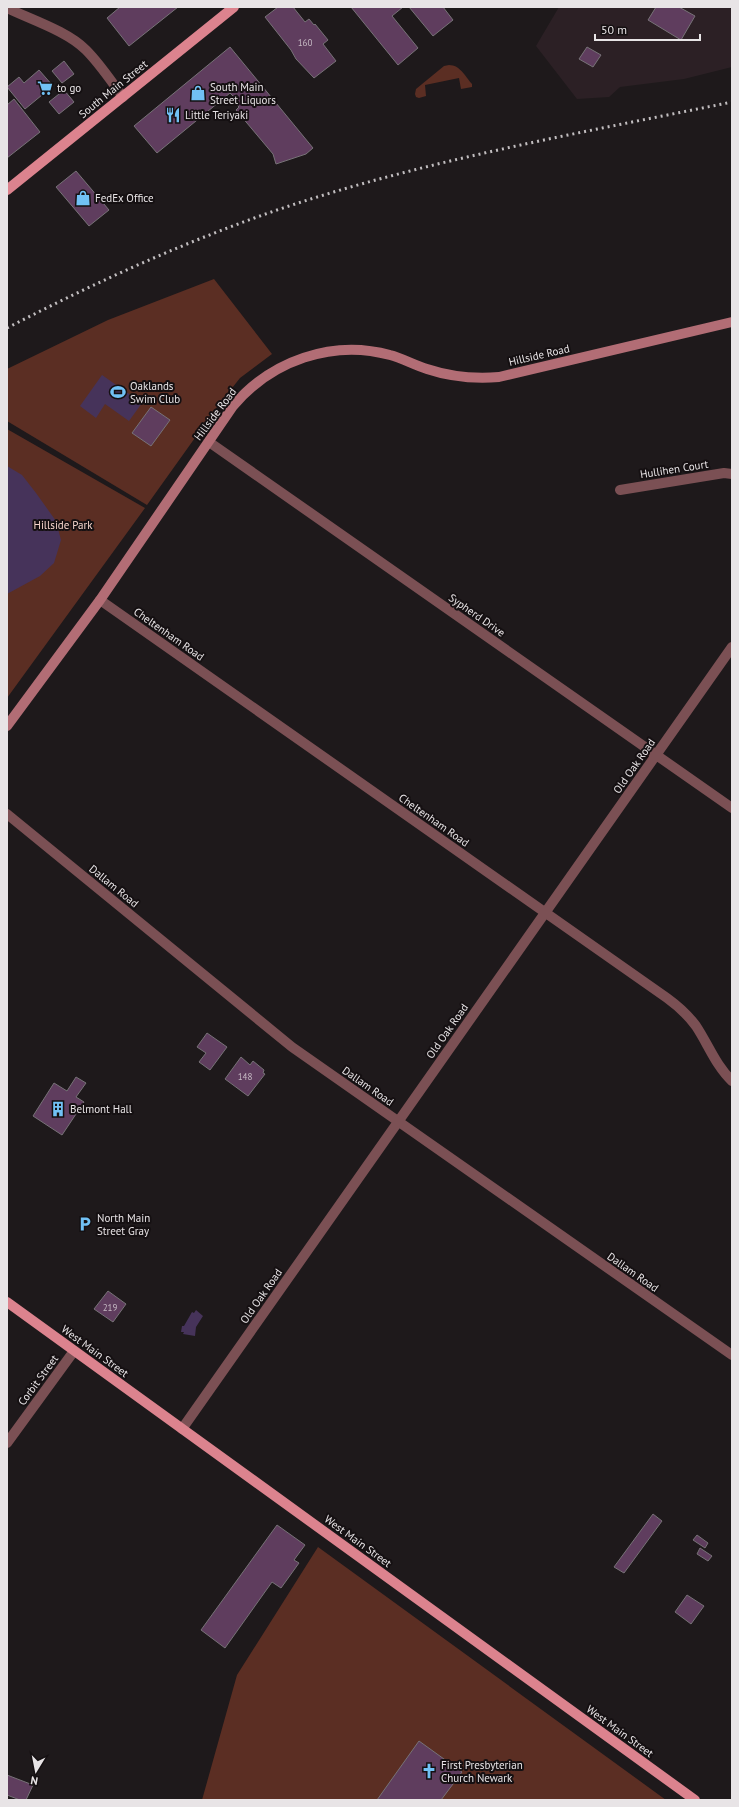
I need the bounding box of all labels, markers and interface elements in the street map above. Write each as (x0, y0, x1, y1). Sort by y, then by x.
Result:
scale bar (595, 16, 700, 42)
text: 50 m (601, 22, 627, 37)
house number: 160 (298, 37, 312, 48)
street label: South Main Street (76, 57, 150, 121)
supermarket icon: to go (36, 79, 54, 97)
place label: South Main Street Liquors (210, 80, 276, 107)
place label: to go (57, 81, 81, 95)
shop icon: South Main Street Liquors (189, 84, 207, 102)
restaurant icon: Little Teriyaki (164, 106, 182, 124)
place label: Little Teriyaki (185, 108, 248, 122)
shop icon: FedEx Office (74, 189, 92, 207)
place label: FedEx Office (95, 191, 154, 205)
street label: Hillside Road (507, 341, 571, 369)
place label: Oaklands Swim Club (130, 379, 180, 406)
sports icon: Oaklands Swim Club (109, 383, 127, 401)
street label: Hillside Road (191, 385, 239, 443)
street label: Hullihen Court (639, 457, 709, 481)
park label: Hillside Park (33, 518, 93, 532)
street label: Sypherd Drive (446, 590, 508, 640)
street label: Cheltenham Road (131, 604, 207, 664)
street label: Old Oak Road (610, 736, 658, 796)
street label: Cheltenham Road (396, 790, 472, 850)
street label: Dallam Road (86, 862, 142, 910)
street label: Old Oak Road (423, 1001, 471, 1061)
street label: Dallam Road (340, 1063, 397, 1109)
house number: 148 (238, 1071, 252, 1082)
building icon: Belmont Hall (49, 1100, 67, 1118)
place label: Belmont Hall (70, 1102, 133, 1116)
place label: North Main Street Gray (97, 1211, 150, 1238)
parking icon: North Main Street Gray (76, 1215, 94, 1233)
street label: Dallam Road (605, 1249, 662, 1295)
street label: Old Oak Road (237, 1266, 285, 1326)
house number: 219 (103, 1302, 117, 1313)
street label: West Main Street (59, 1322, 132, 1380)
street label: Corbit Street (15, 1352, 61, 1408)
street label: West Main Street (322, 1512, 395, 1570)
street label: West Main Street (584, 1702, 657, 1760)
north arrow (16, 1751, 56, 1791)
place label: First Presbyterian Church Newark (441, 1758, 523, 1785)
church icon: First Presbyterian Church Newark (420, 1762, 438, 1780)
text: N (29, 1773, 39, 1788)

